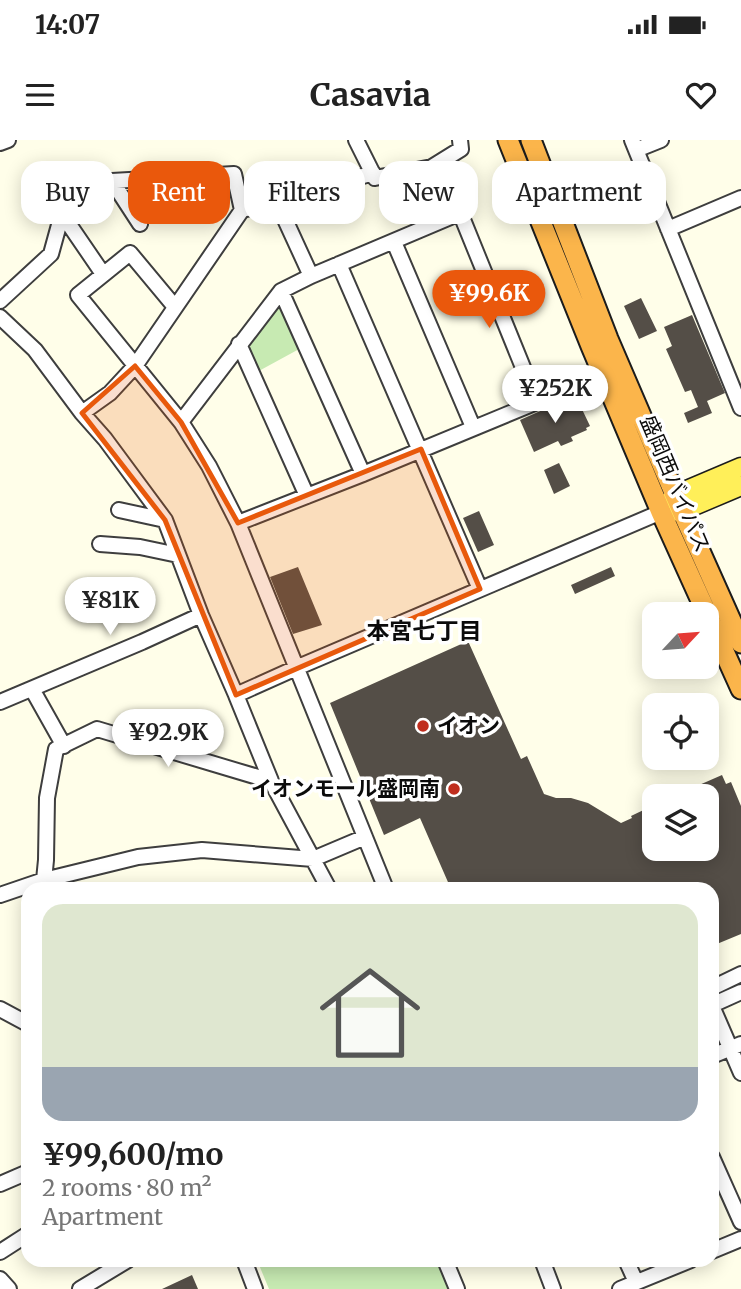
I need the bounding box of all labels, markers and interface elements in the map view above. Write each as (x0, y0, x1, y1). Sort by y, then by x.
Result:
text: 14:07 (35, 8, 100, 41)
text: Casavia (310, 75, 431, 115)
icon: menu (21, 76, 59, 114)
icon: heart (682, 76, 720, 114)
chip: Buy (21, 161, 114, 224)
chip: Rent (128, 161, 230, 224)
chip: Filters (244, 161, 365, 224)
chip: New (379, 161, 478, 224)
chip: Apartment (492, 161, 666, 224)
pin: ¥99.6K (432, 270, 546, 330)
text: ¥99.6K (448, 278, 530, 307)
pin: ¥252K (506, 366, 604, 425)
text: ¥252K (518, 373, 592, 402)
street label: 盛岡西バイパス (634, 411, 717, 557)
pin: ¥81K (69, 578, 151, 637)
text: ¥81K (81, 585, 139, 614)
north arrow (642, 602, 719, 679)
map controls (642, 602, 719, 861)
district label: 本宮七丁目 (367, 616, 482, 645)
button: locate (642, 693, 719, 770)
pin: ¥92.9K (111, 710, 225, 769)
place label: イオン (437, 712, 500, 739)
text: ¥92.9K (128, 717, 208, 746)
marker: イオン (415, 718, 431, 734)
place label: イオンモール盛岡南 (251, 775, 440, 802)
marker: イオンモール盛岡南 (446, 781, 462, 797)
button: layers (642, 784, 719, 861)
icon: home (307, 950, 433, 1076)
text: ¥99,600/mo (42, 1135, 223, 1173)
text: 2 rooms · 80 m² (42, 1173, 211, 1202)
text: Apartment (42, 1202, 163, 1231)

